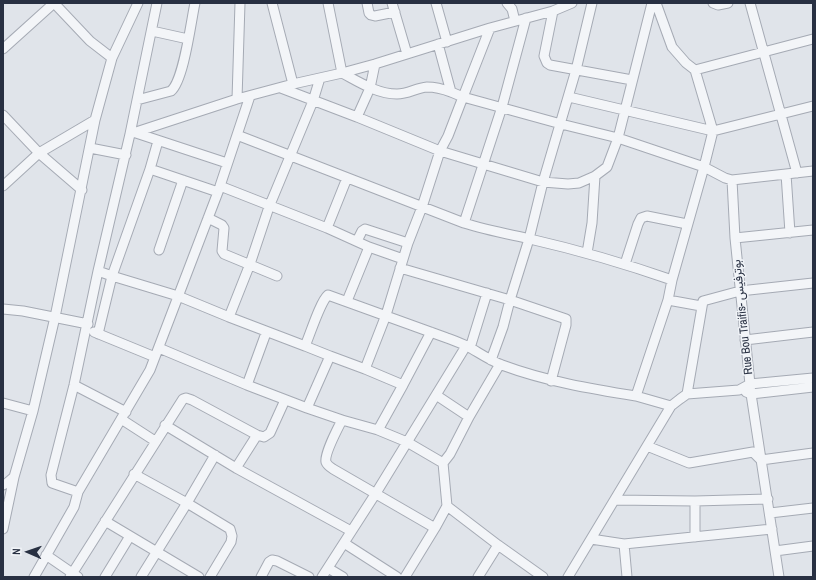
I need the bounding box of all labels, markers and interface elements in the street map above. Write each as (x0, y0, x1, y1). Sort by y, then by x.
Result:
street label: Rue Bou Traifis- بوترفيس (730, 259, 756, 375)
north arrow (8, 532, 48, 572)
text: N (9, 548, 23, 555)

